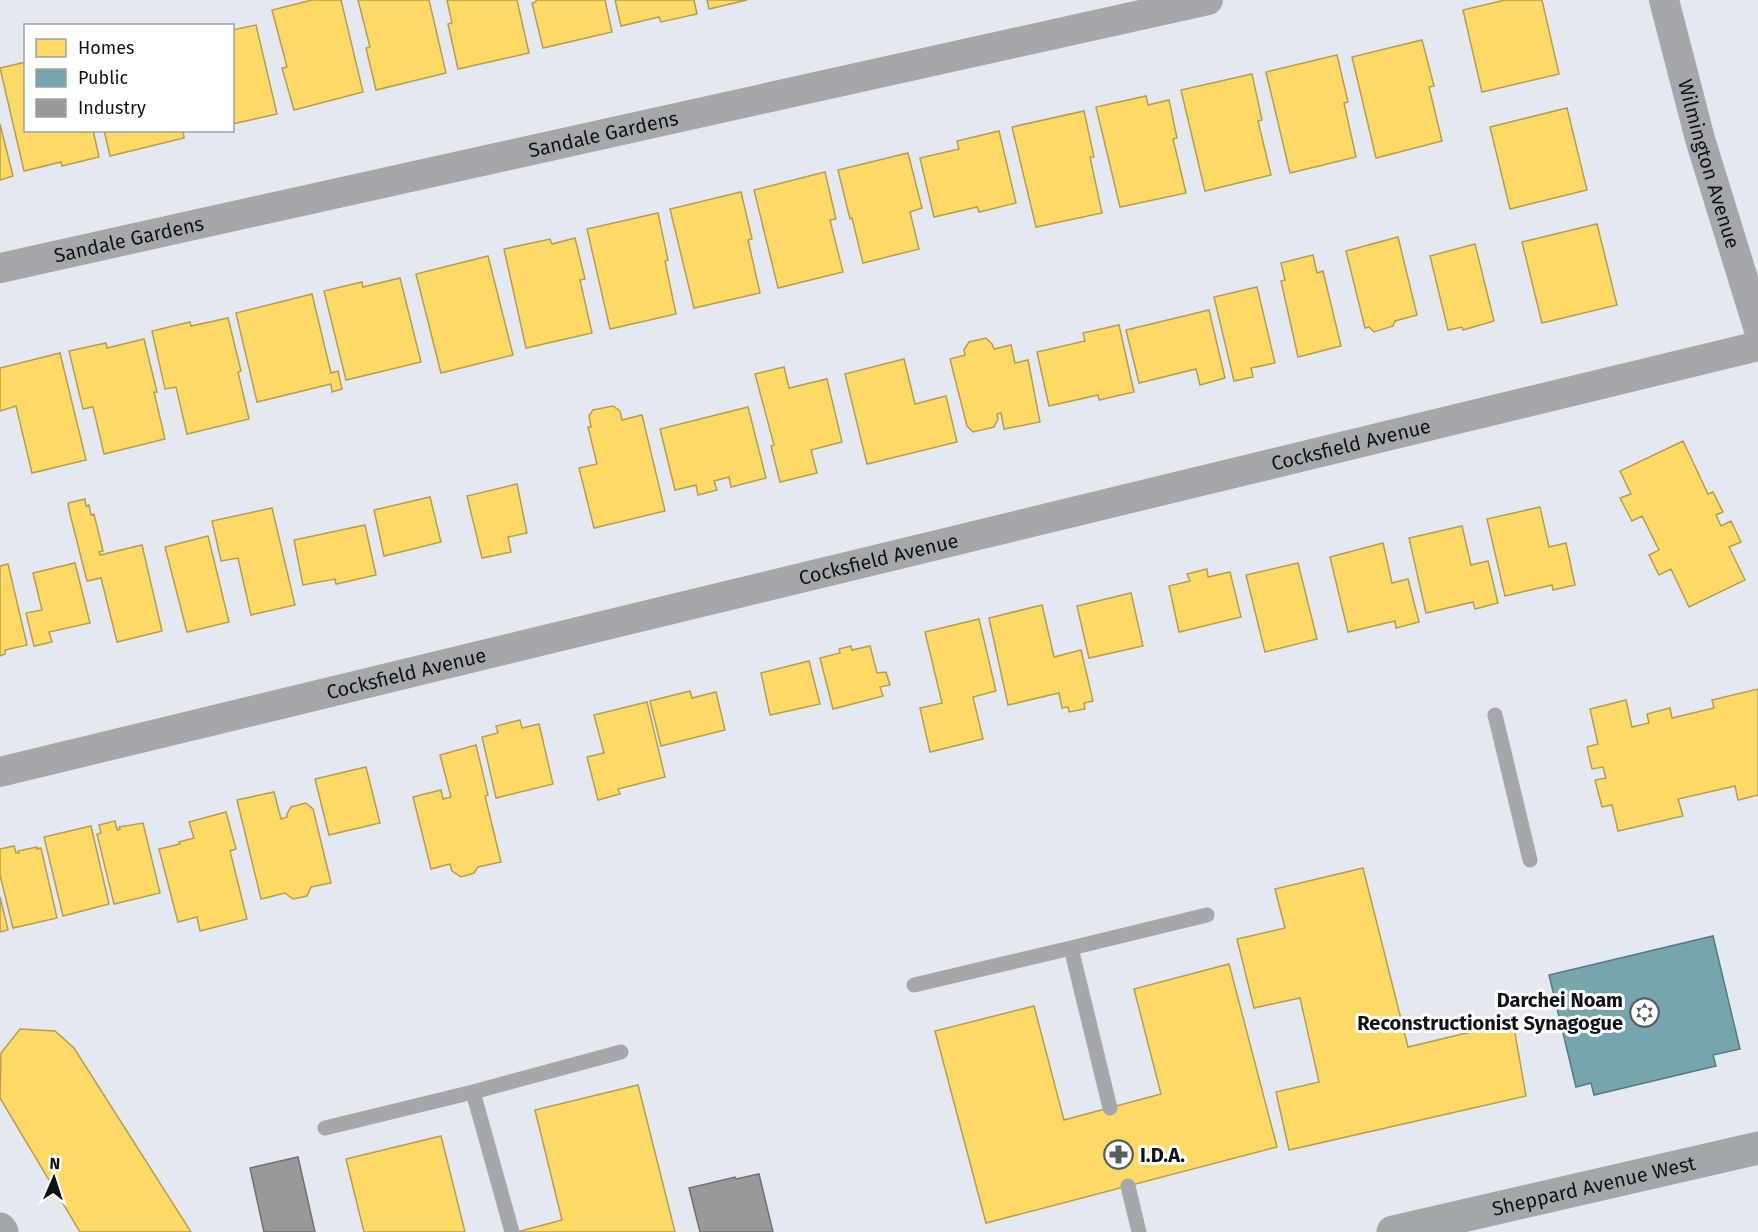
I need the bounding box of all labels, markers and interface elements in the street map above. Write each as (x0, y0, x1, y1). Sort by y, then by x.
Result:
legend (24, 24, 234, 132)
text: Homes (78, 37, 134, 59)
text: Public (78, 67, 128, 89)
street label: Wilmington Avenue (1673, 77, 1745, 251)
text: Industry (78, 97, 146, 119)
street label: Sandale Gardens (526, 106, 680, 162)
street label: Sandale Gardens (52, 211, 206, 268)
street label: Cocksfield Avenue (1269, 414, 1433, 476)
street label: Cocksfield Avenue (796, 528, 961, 590)
street label: Cocksfield Avenue (324, 643, 488, 704)
place label: Darchei Noam Reconstructionist Synagogue (1357, 988, 1623, 1035)
synagogue icon: Darchei Noam Reconstructionist Synagogue (1628, 996, 1660, 1028)
pharmacy icon: I.D.A. (1103, 1139, 1135, 1171)
place label: I.D.A. (1140, 1143, 1185, 1167)
north arrow (24, 1148, 84, 1208)
street label: Sheppard Avenue West (1490, 1151, 1699, 1221)
text: N (49, 1154, 61, 1173)

